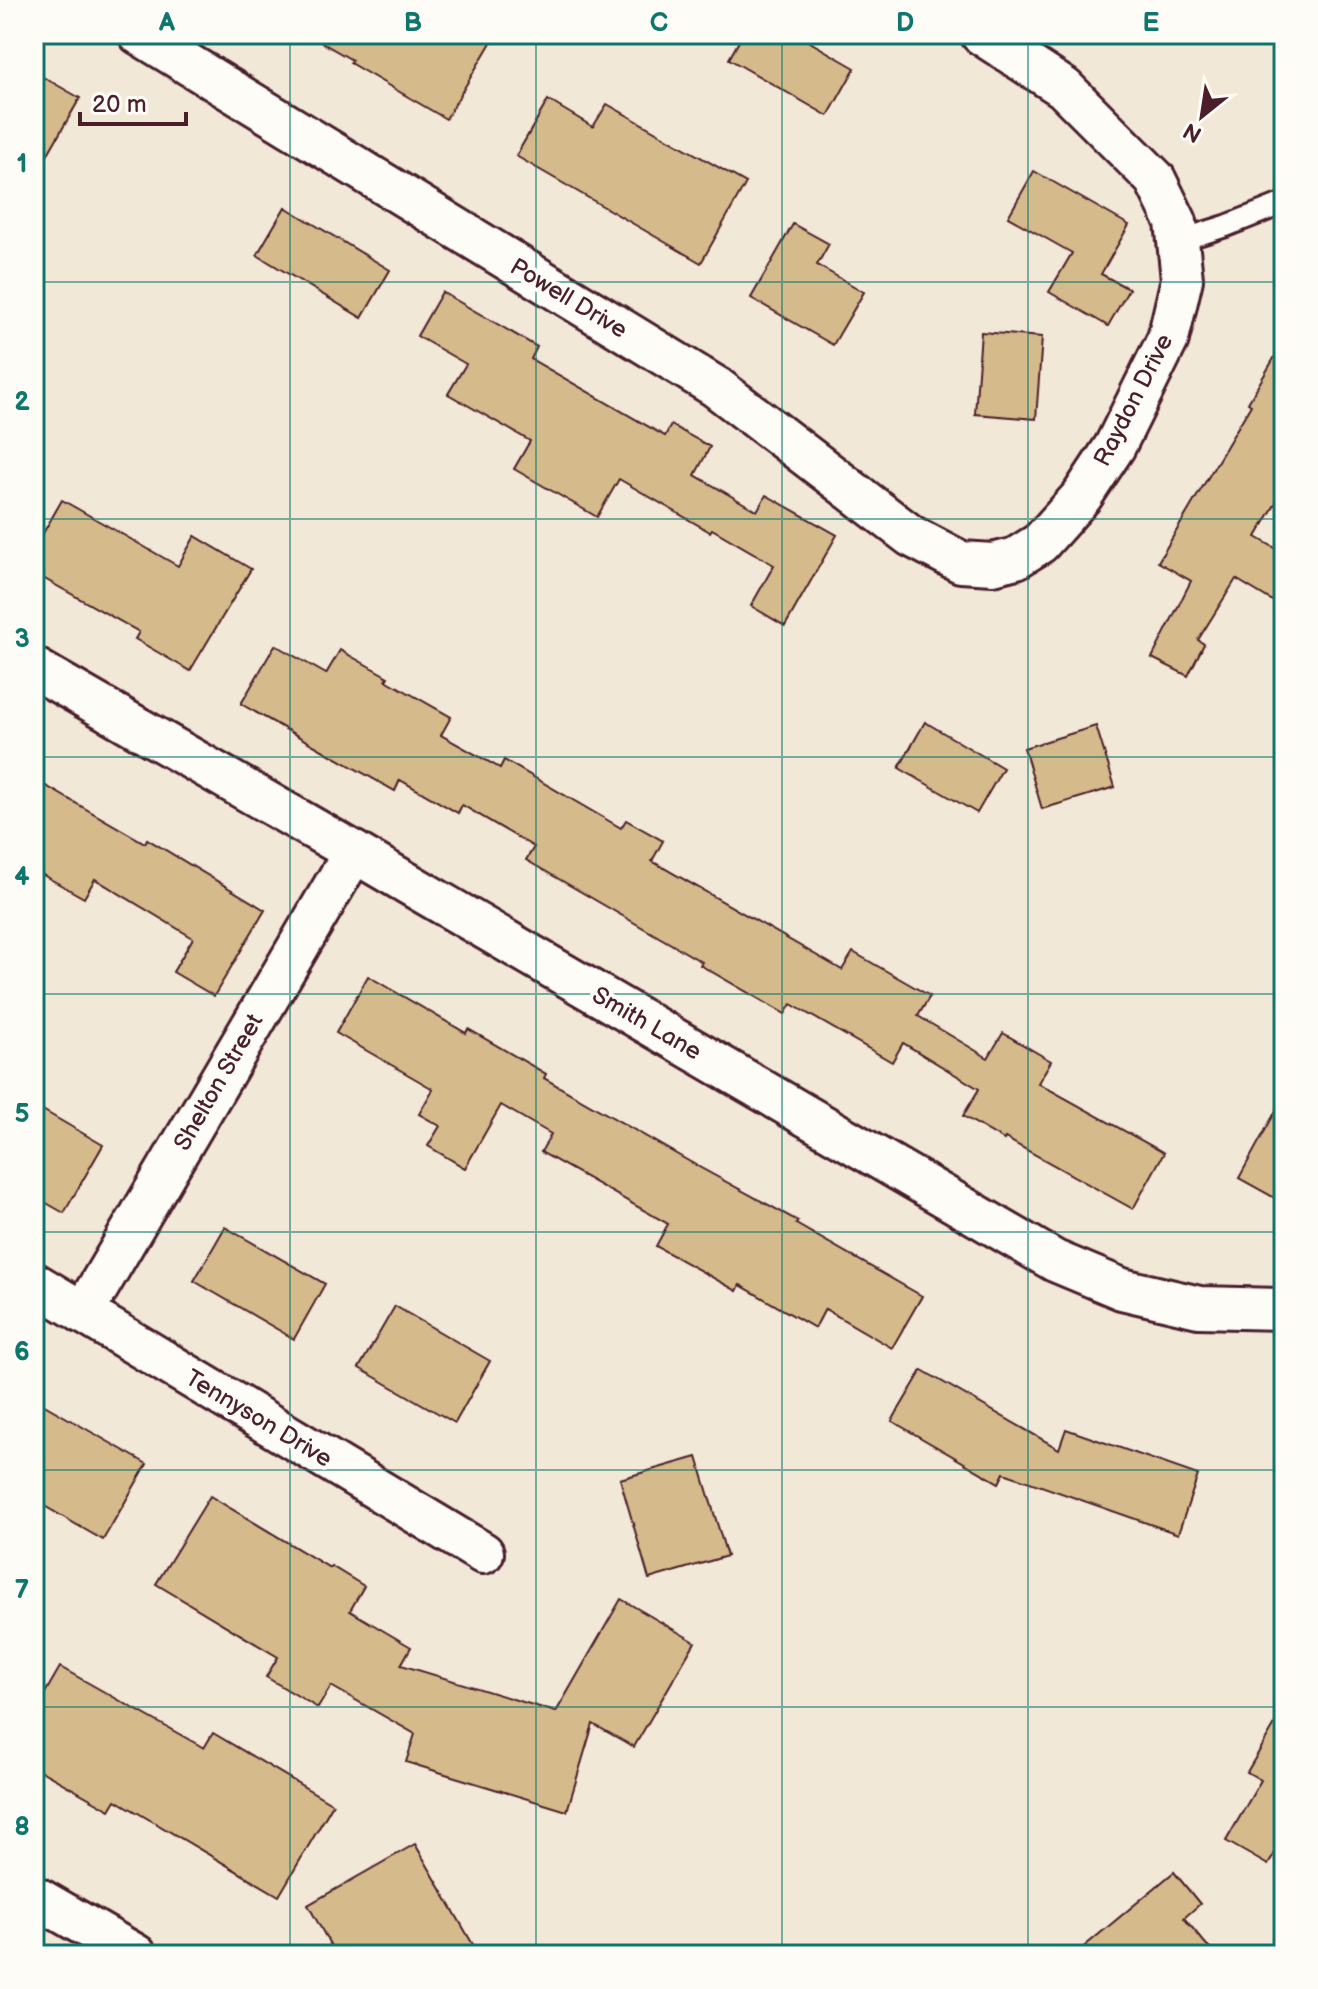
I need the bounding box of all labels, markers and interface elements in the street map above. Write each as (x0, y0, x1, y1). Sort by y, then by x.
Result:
text: A (158, 8, 175, 39)
text: B (404, 8, 422, 39)
text: C (650, 8, 668, 39)
text: D (896, 8, 914, 39)
text: E (1143, 8, 1160, 39)
scale bar (80, 76, 186, 126)
north arrow (1162, 76, 1242, 156)
text: 20 m (92, 90, 147, 119)
text: N (1179, 116, 1207, 148)
text: 1 (17, 149, 27, 180)
street label: Powell Drive (505, 252, 633, 345)
street label: Raydon Drive (1088, 329, 1179, 471)
text: 2 (14, 387, 30, 418)
text: 3 (14, 624, 30, 655)
text: 4 (14, 862, 30, 893)
street label: Smith Lane (587, 980, 707, 1066)
street label: Shelton Street (168, 1008, 270, 1156)
text: 5 (14, 1099, 30, 1130)
text: 6 (14, 1337, 30, 1368)
street label: Tennyson Drive (180, 1363, 337, 1474)
text: 7 (15, 1575, 29, 1606)
text: 8 (14, 1812, 30, 1843)

